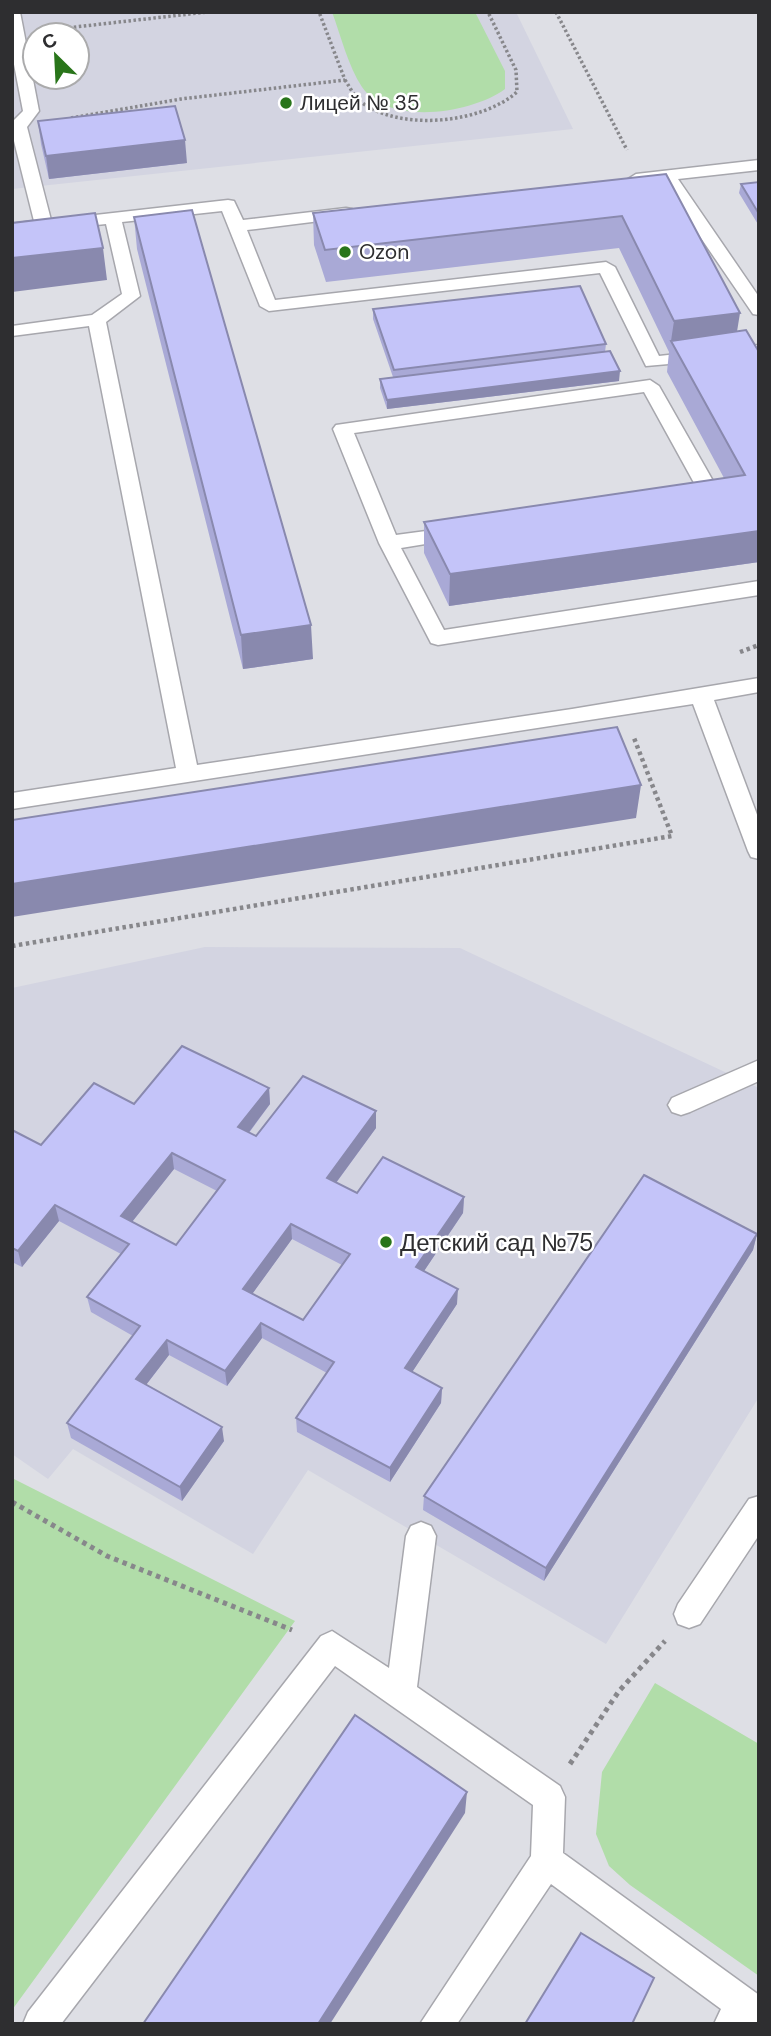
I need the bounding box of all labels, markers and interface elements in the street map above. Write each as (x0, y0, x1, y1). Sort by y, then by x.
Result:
north arrow (21, 21, 91, 91)
text: С (38, 27, 61, 55)
place label: Лицей № 35 (300, 89, 420, 117)
marker: Лицей № 35 (278, 95, 294, 111)
place label: Ozon (359, 238, 409, 266)
marker: Ozon (337, 244, 353, 260)
place label: Детский сад №75 (400, 1227, 593, 1258)
marker: Детский сад №75 (378, 1234, 394, 1250)

